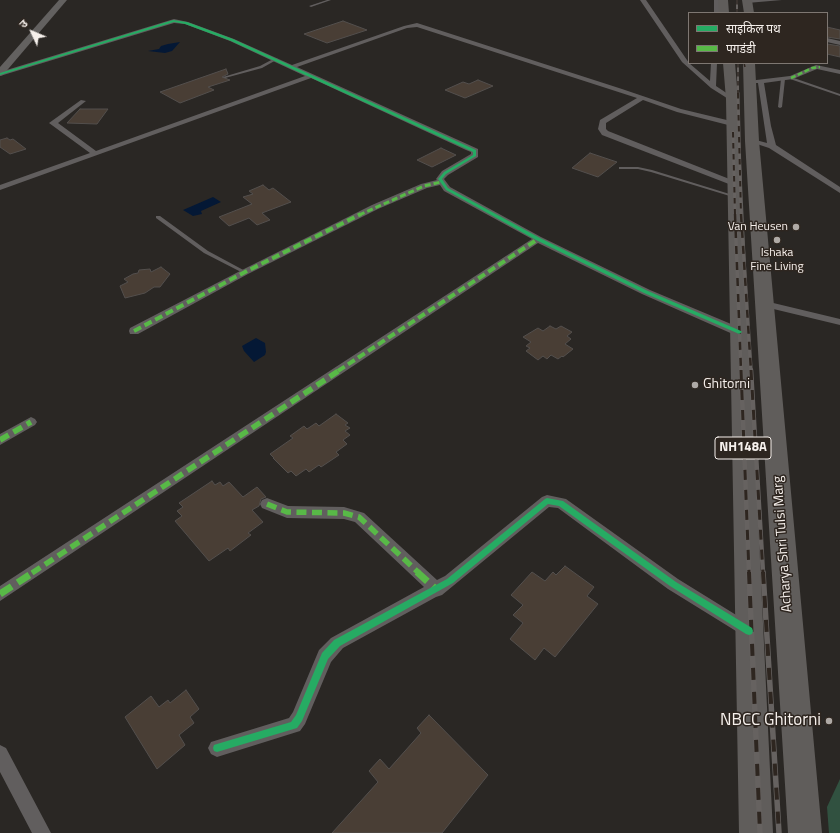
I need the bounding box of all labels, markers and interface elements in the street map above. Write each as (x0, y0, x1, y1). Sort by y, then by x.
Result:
north arrow (12, 12, 52, 52)
legend (688, 12, 828, 64)
text: उ (15, 16, 31, 32)
text: साइकिल पथ (726, 19, 781, 38)
text: पगडंडी (726, 39, 756, 58)
place label: Van Heusen (728, 220, 788, 234)
marker: Van Heusen (791, 222, 801, 232)
marker: Ishaka Fine Living (772, 235, 782, 245)
place label: Ishaka Fine Living (750, 246, 804, 274)
place label: Ghitorni (703, 377, 750, 393)
marker: Ghitorni (690, 380, 700, 390)
road number: NH148A (715, 437, 771, 459)
street label: Acharya Shri Tulsi Marg (770, 475, 796, 613)
place label: NBCC Ghitorni (720, 711, 821, 731)
marker: NBCC Ghitorni (824, 716, 834, 726)

